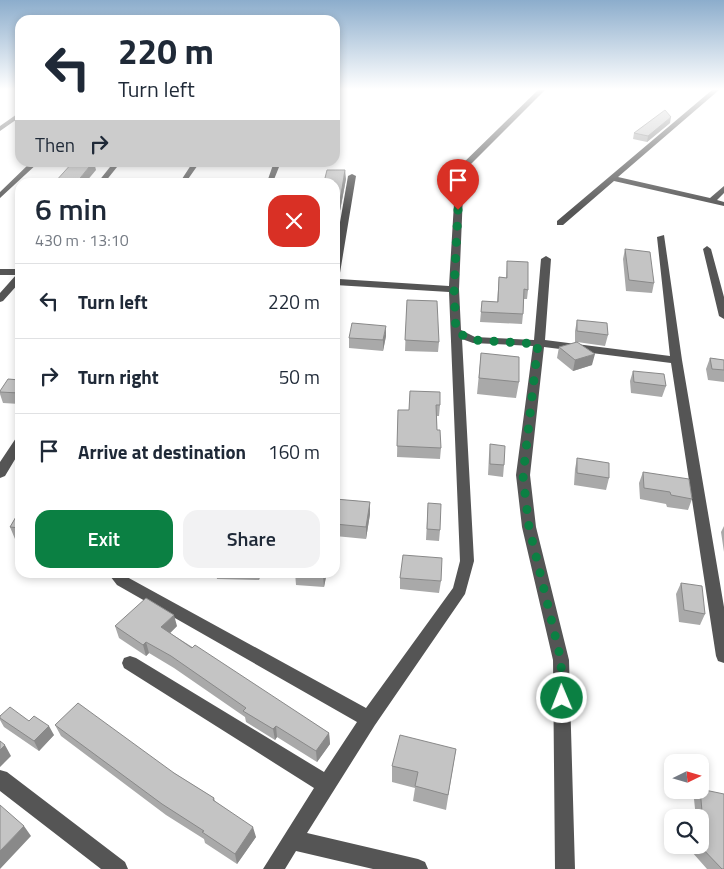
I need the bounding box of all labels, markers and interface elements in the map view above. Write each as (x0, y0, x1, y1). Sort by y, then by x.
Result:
text: 220 m (118, 24, 214, 78)
icon: left (35, 35, 100, 100)
text: Turn left (118, 72, 195, 106)
text: Then (35, 130, 75, 159)
icon: right (85, 130, 113, 158)
pin (437, 159, 479, 210)
icon: arrive (444, 166, 472, 194)
text: 6 min (35, 186, 107, 232)
button: close (268, 195, 320, 247)
text: 430 m · 13:10 (35, 228, 129, 252)
icon: left (35, 287, 63, 315)
text: Turn left (78, 287, 148, 316)
text: 220 m (268, 287, 320, 316)
icon: right (35, 362, 63, 390)
text: Turn right (78, 362, 159, 391)
text: 50 m (279, 362, 320, 391)
icon: arrive (35, 437, 63, 465)
text: Arrive at destination (78, 437, 246, 466)
text: 160 m (268, 437, 320, 466)
button: Exit (35, 510, 173, 568)
button: Share (183, 510, 320, 568)
position arrow (535, 671, 587, 723)
north arrow (664, 754, 709, 799)
map controls (664, 754, 709, 854)
button: search (664, 809, 709, 854)

